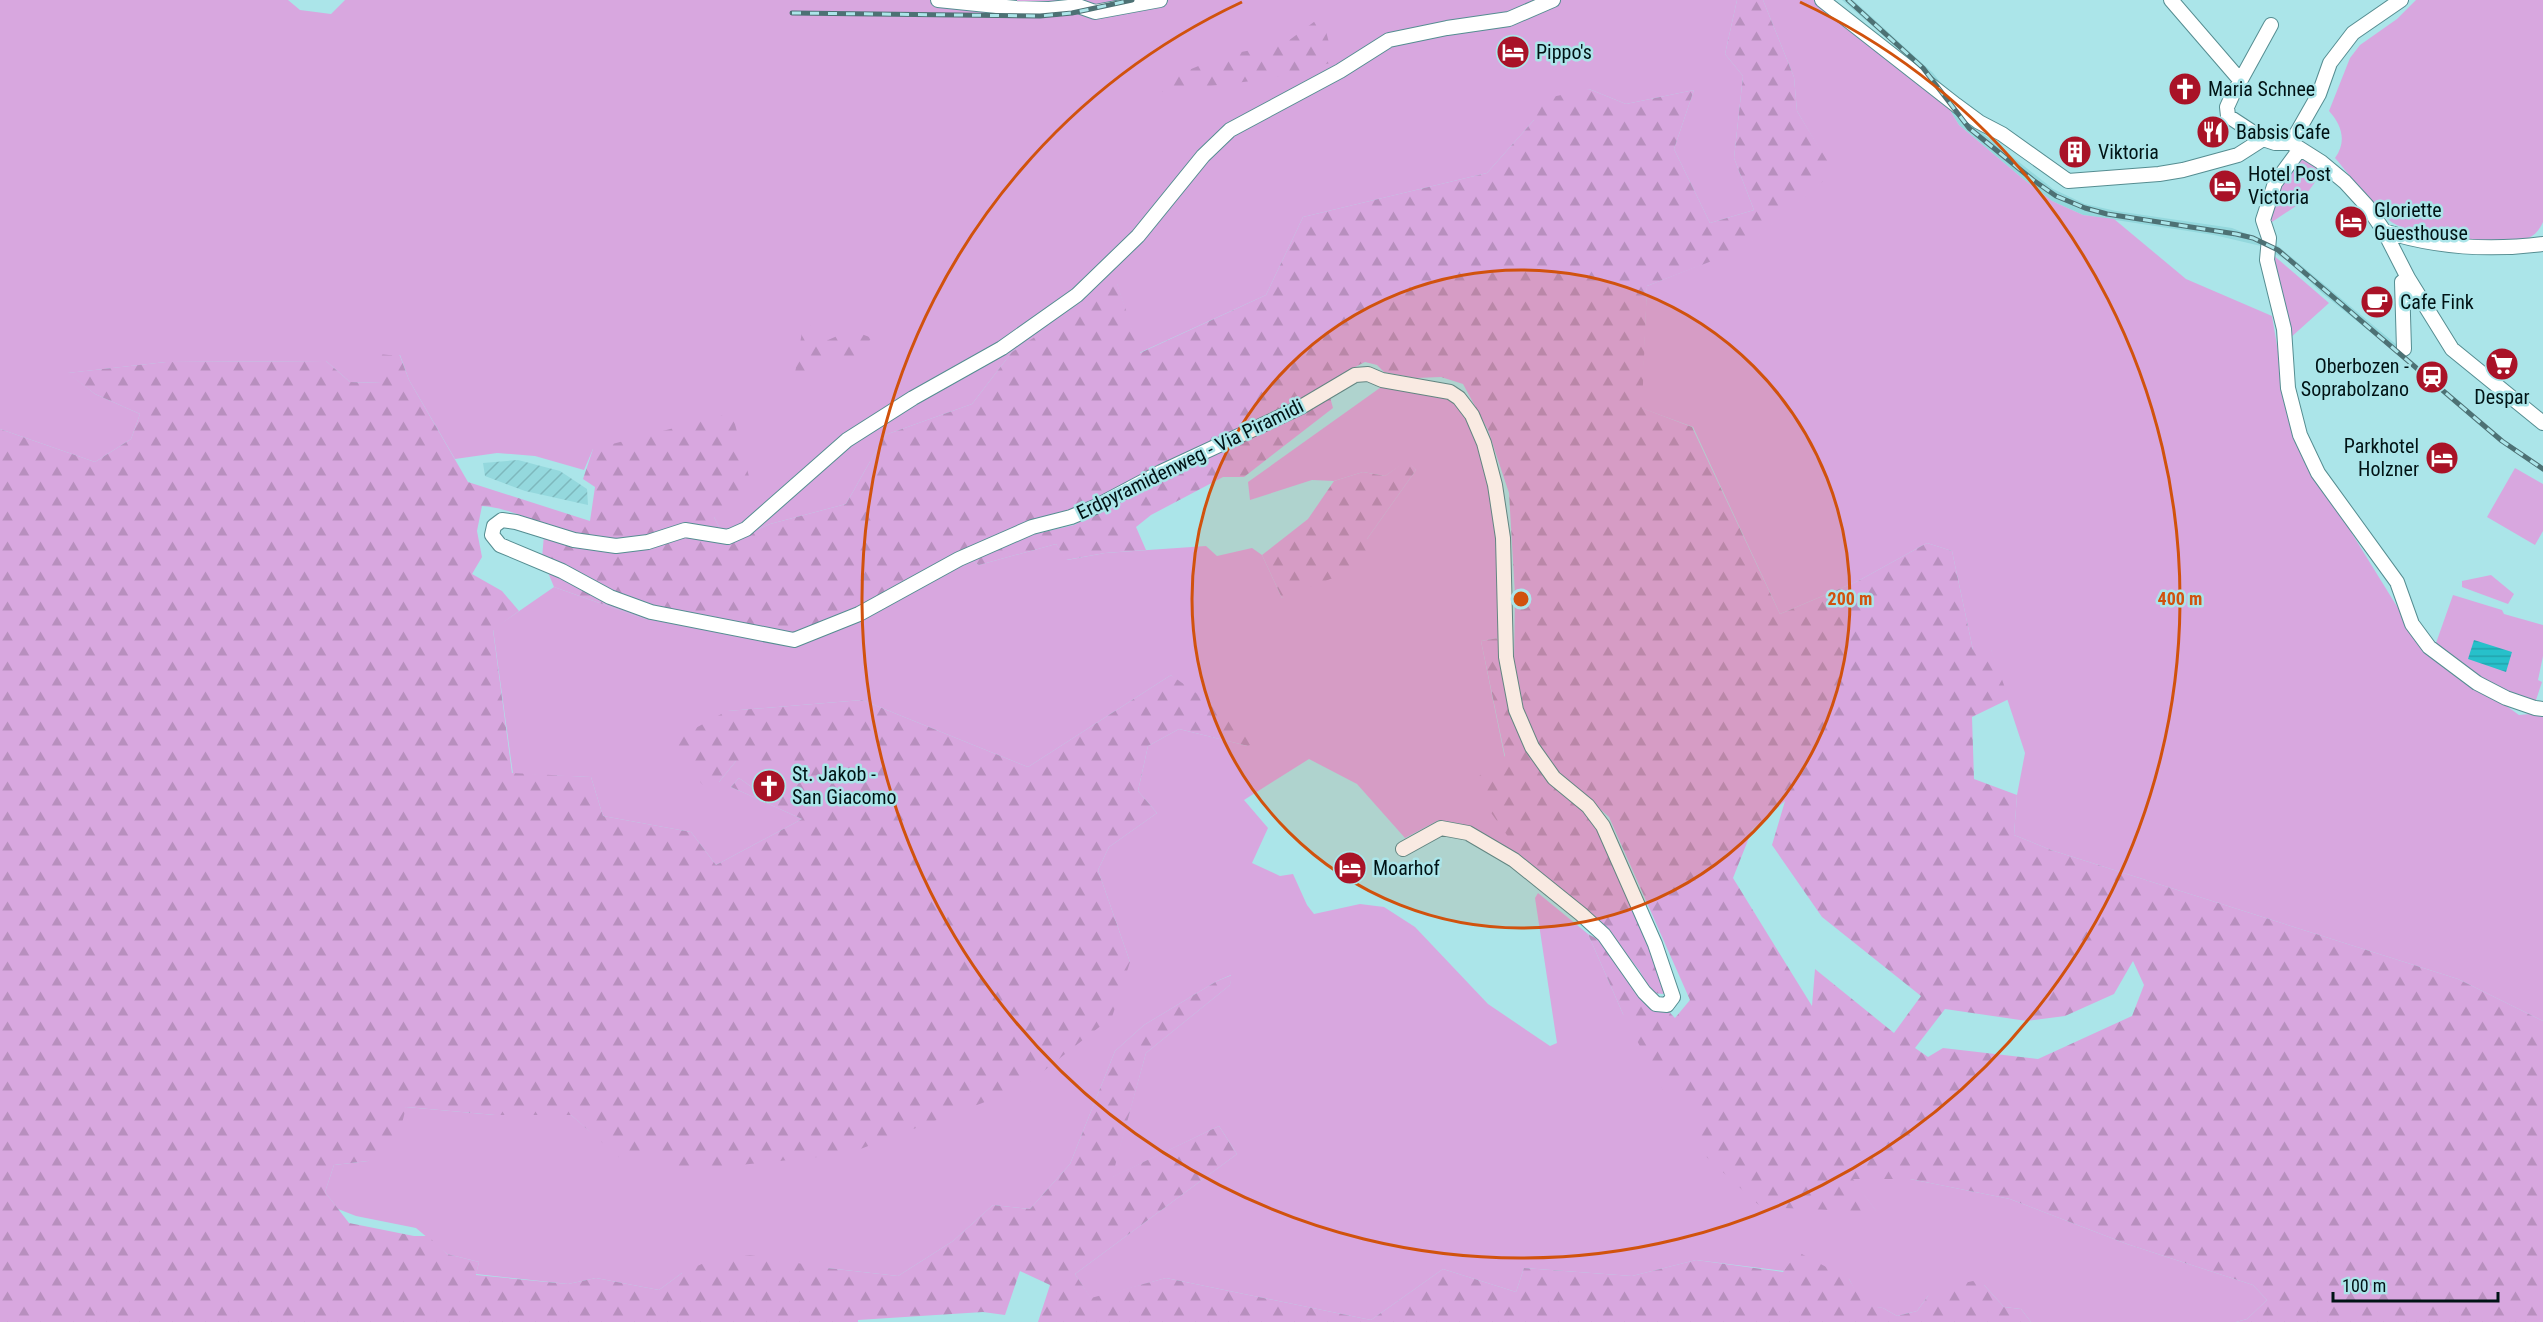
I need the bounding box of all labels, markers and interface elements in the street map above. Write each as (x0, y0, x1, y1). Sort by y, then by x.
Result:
hotel icon: Pippo's (1495, 34, 1531, 70)
place label: Pippo's (1536, 40, 1592, 64)
church icon: Maria Schnee (2167, 71, 2203, 107)
place label: Maria Schnee (2208, 77, 2315, 101)
restaurant icon: Babsis Cafe (2195, 114, 2231, 150)
place label: Babsis Cafe (2236, 120, 2330, 144)
building icon: Viktoria (2057, 134, 2093, 170)
place label: Viktoria (2098, 140, 2159, 164)
place label: Hotel Post Victoria (2248, 162, 2331, 209)
hotel icon: Hotel Post Victoria (2207, 168, 2243, 204)
place label: Gloriette Guesthouse (2374, 198, 2468, 245)
hotel icon: Gloriette Guesthouse (2333, 204, 2369, 240)
cafe icon: Cafe Fink (2359, 284, 2395, 320)
place label: Cafe Fink (2400, 290, 2474, 314)
supermarket icon: Despar (2484, 346, 2520, 382)
place label: Oberbozen - Soprabolzano (2301, 354, 2409, 401)
station icon: Oberbozen - Soprabolzano (2414, 359, 2450, 395)
place label: Despar (2474, 385, 2530, 409)
street label: Erdpyramidenweg - Via Piramidi (1073, 394, 1307, 524)
place label: Parkhotel Holzner (2344, 434, 2419, 481)
hotel icon: Parkhotel Holzner (2424, 440, 2460, 476)
text: 200 m (1828, 588, 1872, 609)
text: 400 m (2158, 588, 2202, 609)
centre of rings (1511, 589, 1531, 609)
place label: St. Jakob - San Giacomo (792, 762, 897, 809)
church icon: St. Jakob - San Giacomo (751, 768, 787, 804)
hotel icon: Moarhof (1332, 850, 1368, 886)
place label: Moarhof (1373, 856, 1441, 880)
scale bar (2333, 1265, 2498, 1303)
text: 100 m (2342, 1275, 2386, 1296)

